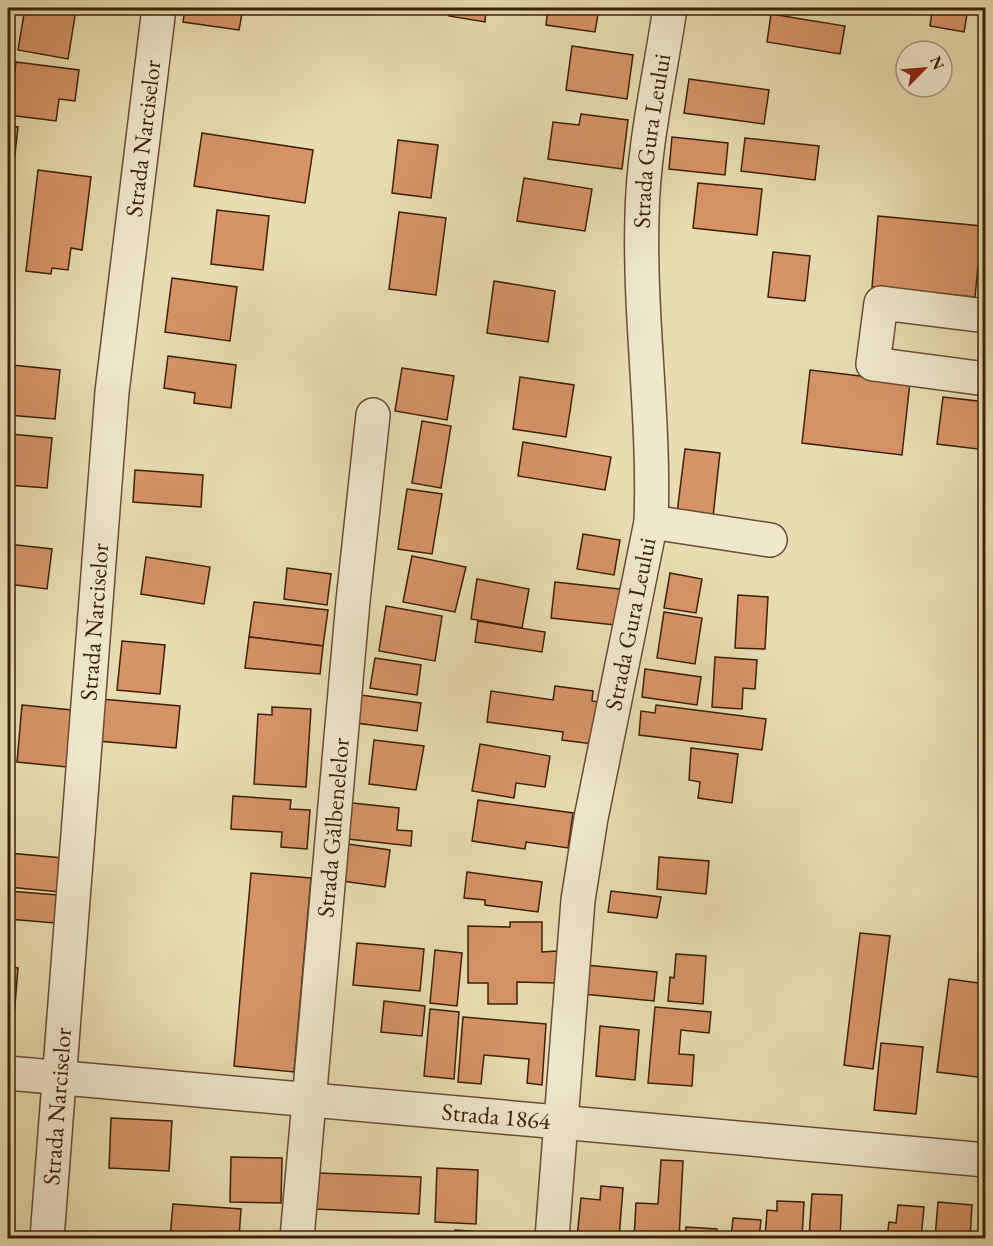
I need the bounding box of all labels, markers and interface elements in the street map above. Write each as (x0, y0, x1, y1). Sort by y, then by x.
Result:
north arrow (894, 39, 954, 99)
street label: Strada Gura Leului (626, 51, 677, 229)
text: N (925, 53, 949, 73)
street label: Strada Narciselor (118, 58, 168, 219)
street label: Strada Gura Leului (597, 535, 663, 713)
street label: Strada Narciselor (72, 542, 115, 702)
street label: Strada Gălbenelelor (309, 736, 356, 919)
street label: Strada Narciselor (35, 1026, 78, 1186)
street label: Strada 1864 (440, 1096, 552, 1136)

